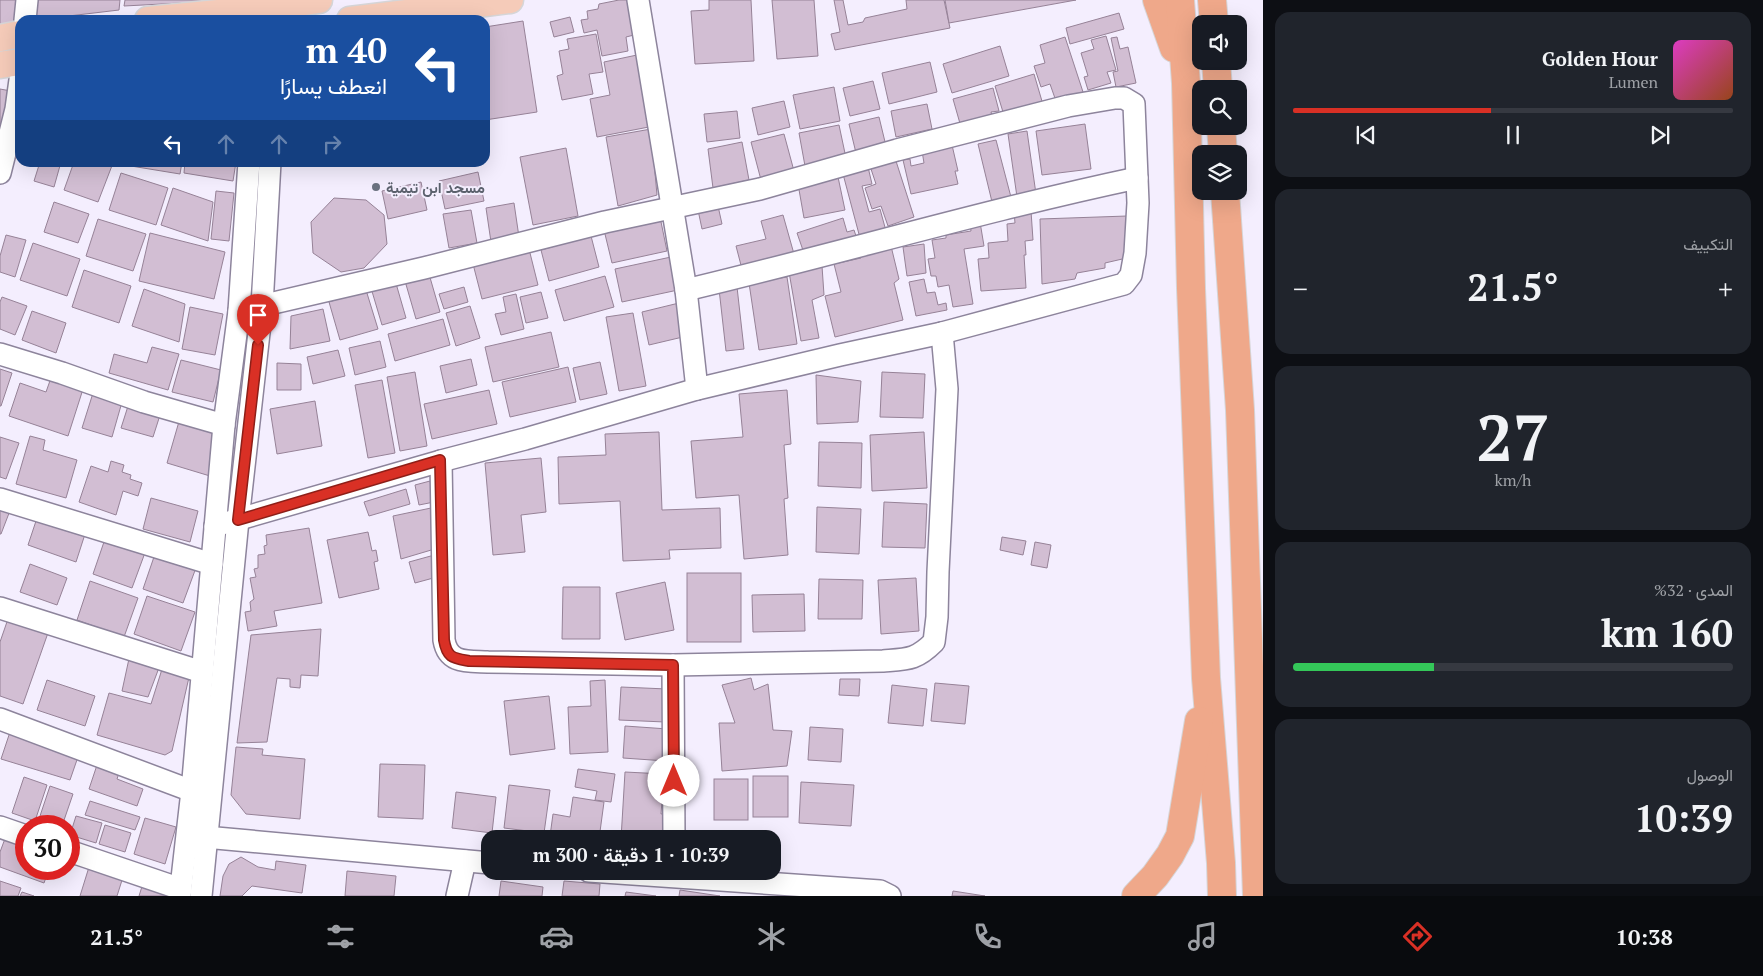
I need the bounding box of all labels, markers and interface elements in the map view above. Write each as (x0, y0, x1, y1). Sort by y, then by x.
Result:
map controls (1192, 15, 1247, 200)
button: sound (1192, 15, 1247, 70)
text: 40 m (306, 27, 387, 73)
icon: left (405, 35, 470, 100)
text: Golden Hour (1542, 46, 1658, 71)
text: انعطف يسارًا (280, 71, 387, 100)
text: Lumen (1609, 71, 1658, 93)
button: search (1192, 80, 1247, 135)
icon: previous (1352, 121, 1380, 149)
icon: pause (1499, 121, 1527, 149)
icon: next (1646, 121, 1674, 149)
icon: left (159, 130, 187, 158)
icon: ahead (212, 130, 240, 158)
icon: ahead (265, 130, 293, 158)
icon: right (318, 130, 346, 158)
button: layers (1192, 145, 1247, 200)
place label: مسجد ابن تيمية (386, 177, 485, 197)
marker: مسجد ابن تيمية (370, 181, 382, 193)
text: التكييف (1683, 233, 1733, 255)
text: 21.5° (1467, 262, 1559, 312)
text: − (1293, 270, 1308, 307)
text: + (1718, 270, 1733, 307)
pin (237, 294, 279, 345)
icon: arrive (244, 301, 272, 329)
text: 27 (1476, 393, 1550, 480)
text: km/h (1495, 469, 1531, 491)
text: المدى · 32% (1654, 579, 1733, 601)
text: 160 km (1601, 608, 1733, 658)
position arrow (647, 754, 699, 806)
text: الوصول (1687, 764, 1733, 786)
text: 10:39 (1634, 793, 1733, 843)
speed limit sign: 30 (15, 815, 80, 880)
text: 10:39 · 1 دقيقة · 300 m (533, 842, 729, 867)
icon: filters (323, 919, 358, 954)
icon: car (539, 919, 574, 954)
icon: climate (754, 919, 789, 954)
icon: phone (970, 919, 1005, 954)
icon: music (1185, 919, 1220, 954)
icon: directions (1400, 919, 1435, 954)
text: 21.5° (90, 922, 143, 951)
text: 10:38 (1616, 922, 1673, 951)

